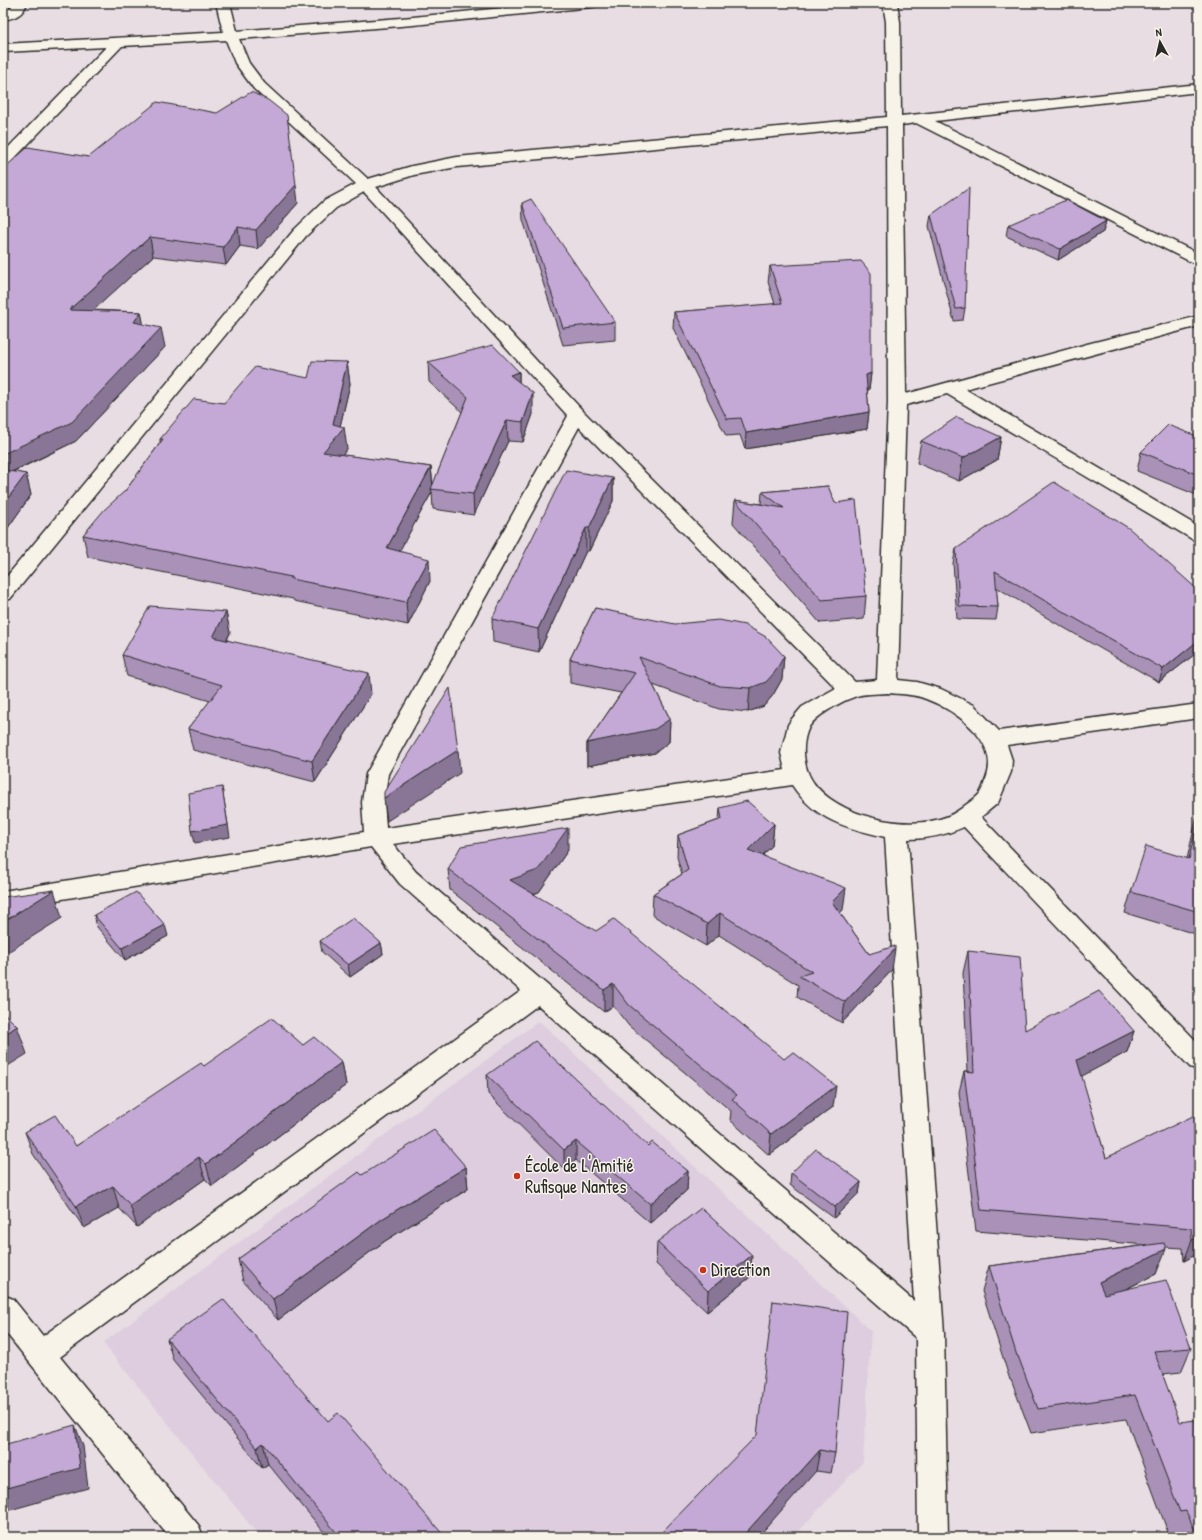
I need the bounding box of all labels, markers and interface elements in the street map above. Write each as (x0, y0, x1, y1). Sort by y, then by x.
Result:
north arrow (1140, 22, 1180, 62)
text: N (1155, 25, 1163, 39)
place label: École de L'Amitié Rufisque Nantes (525, 1153, 634, 1199)
marker: École de L'Amitié Rufisque Nantes (512, 1171, 522, 1181)
place label: Direction (711, 1257, 770, 1282)
marker: Direction (698, 1265, 708, 1275)

